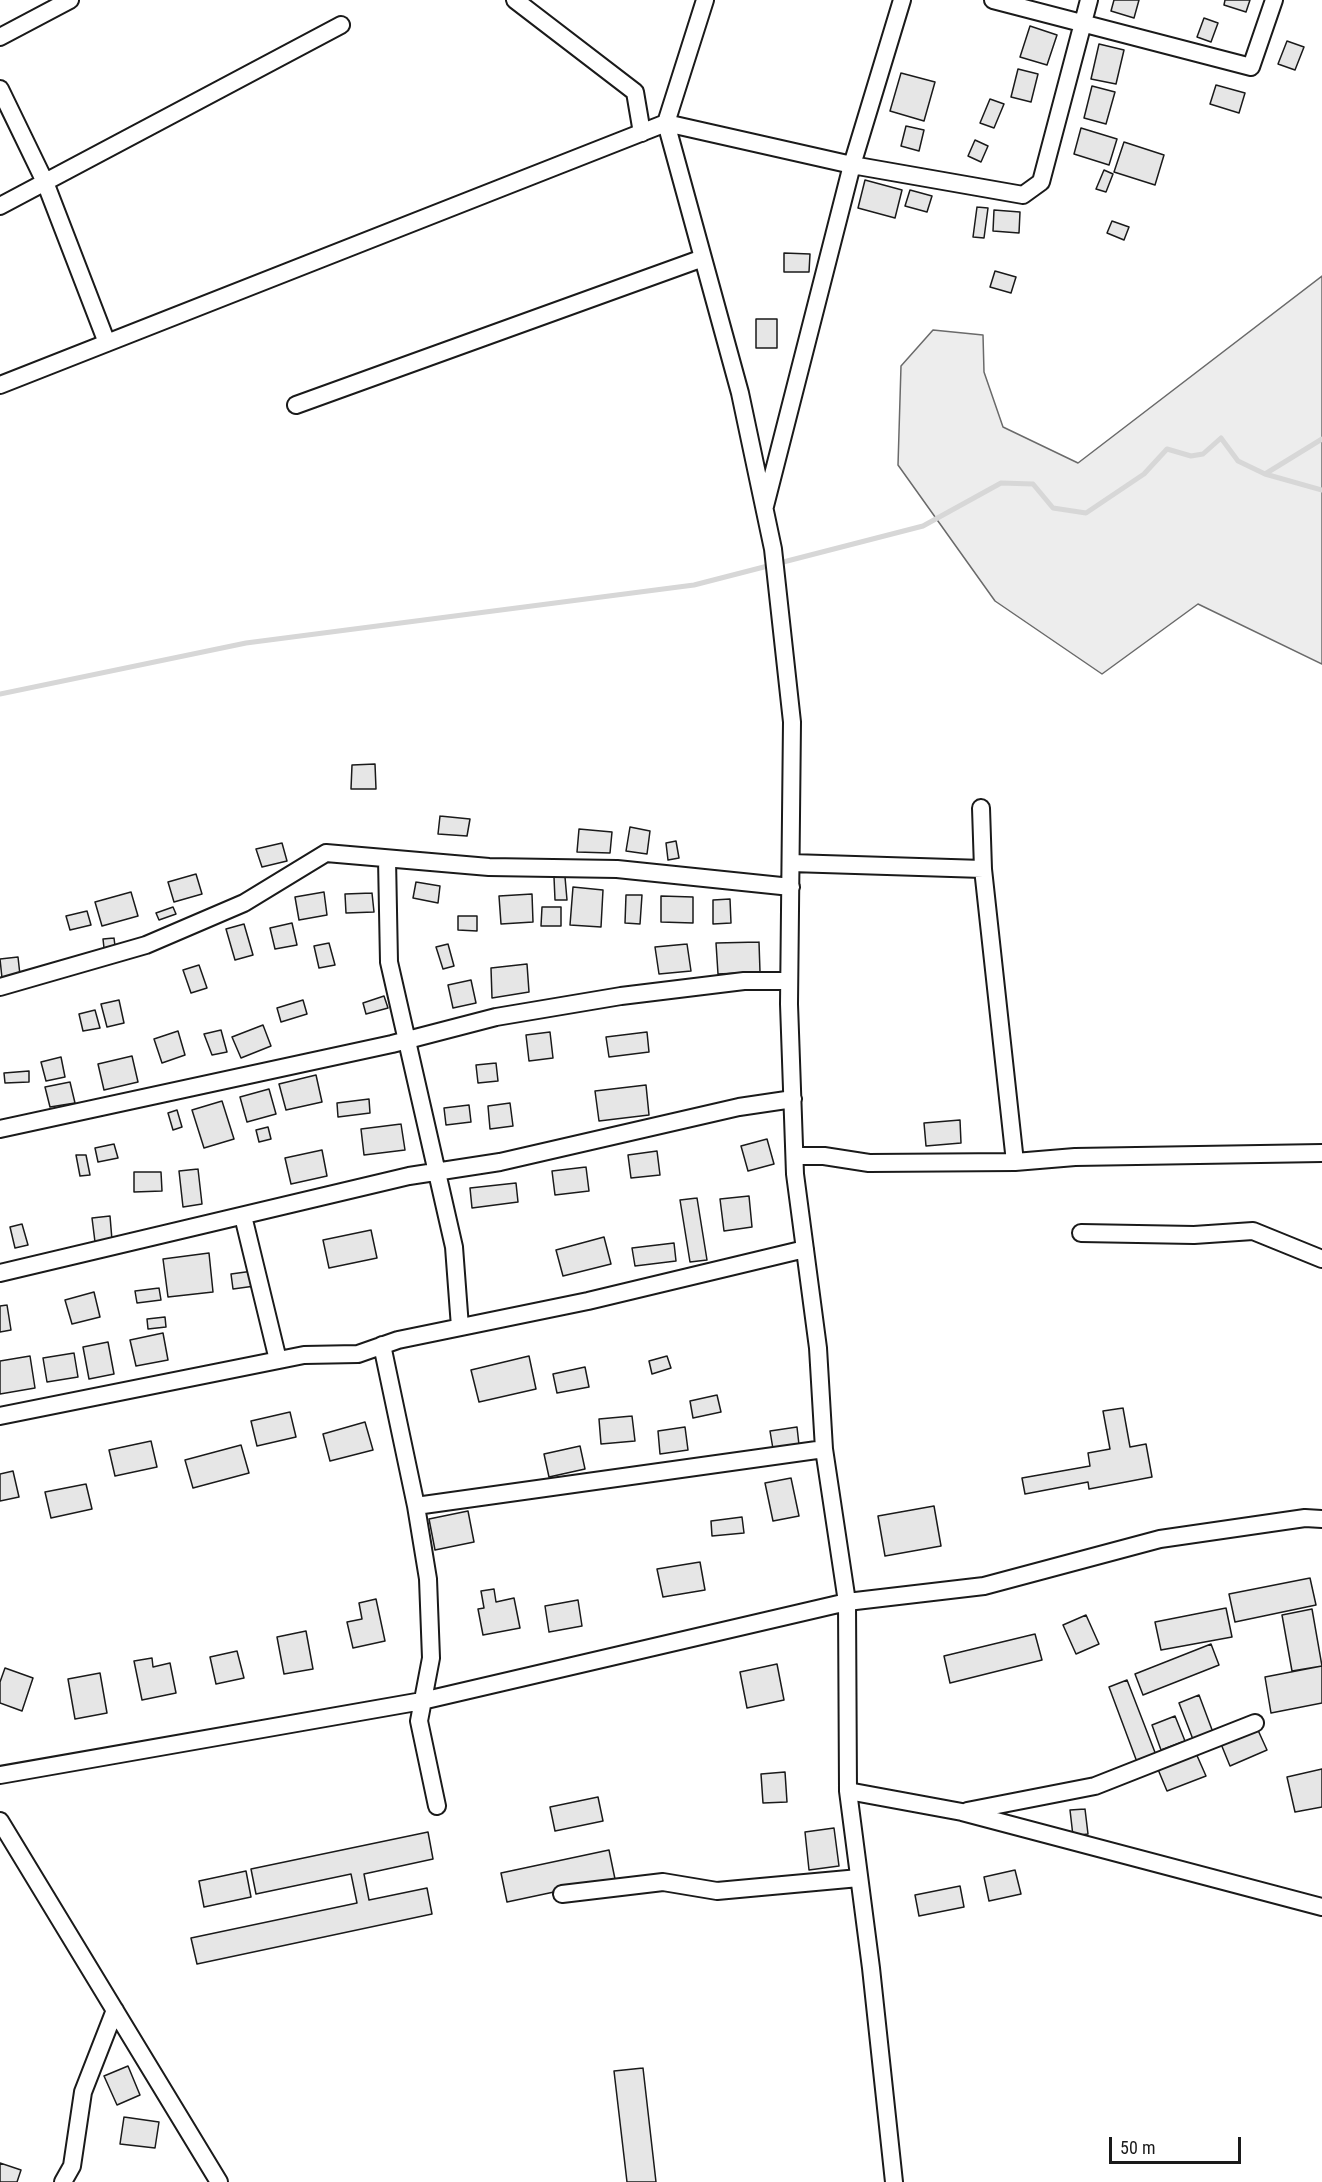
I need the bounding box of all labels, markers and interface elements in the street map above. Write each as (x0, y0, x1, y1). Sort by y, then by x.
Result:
scale bar (1112, 2125, 1244, 2163)
text: 50 m (1120, 2137, 1155, 2158)

